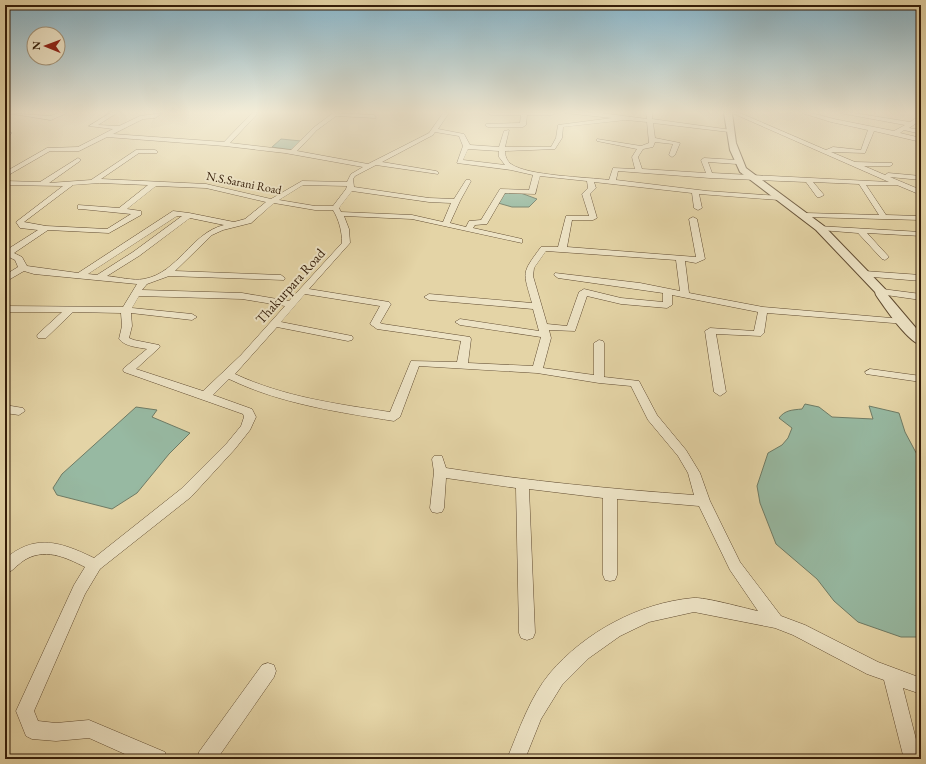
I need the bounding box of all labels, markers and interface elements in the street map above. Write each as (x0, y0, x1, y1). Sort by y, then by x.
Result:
north arrow (26, 26, 66, 66)
text: N (29, 41, 43, 50)
street label: N.S.Sarani Road (205, 168, 284, 198)
street label: Thakurpara Road (251, 244, 329, 328)

